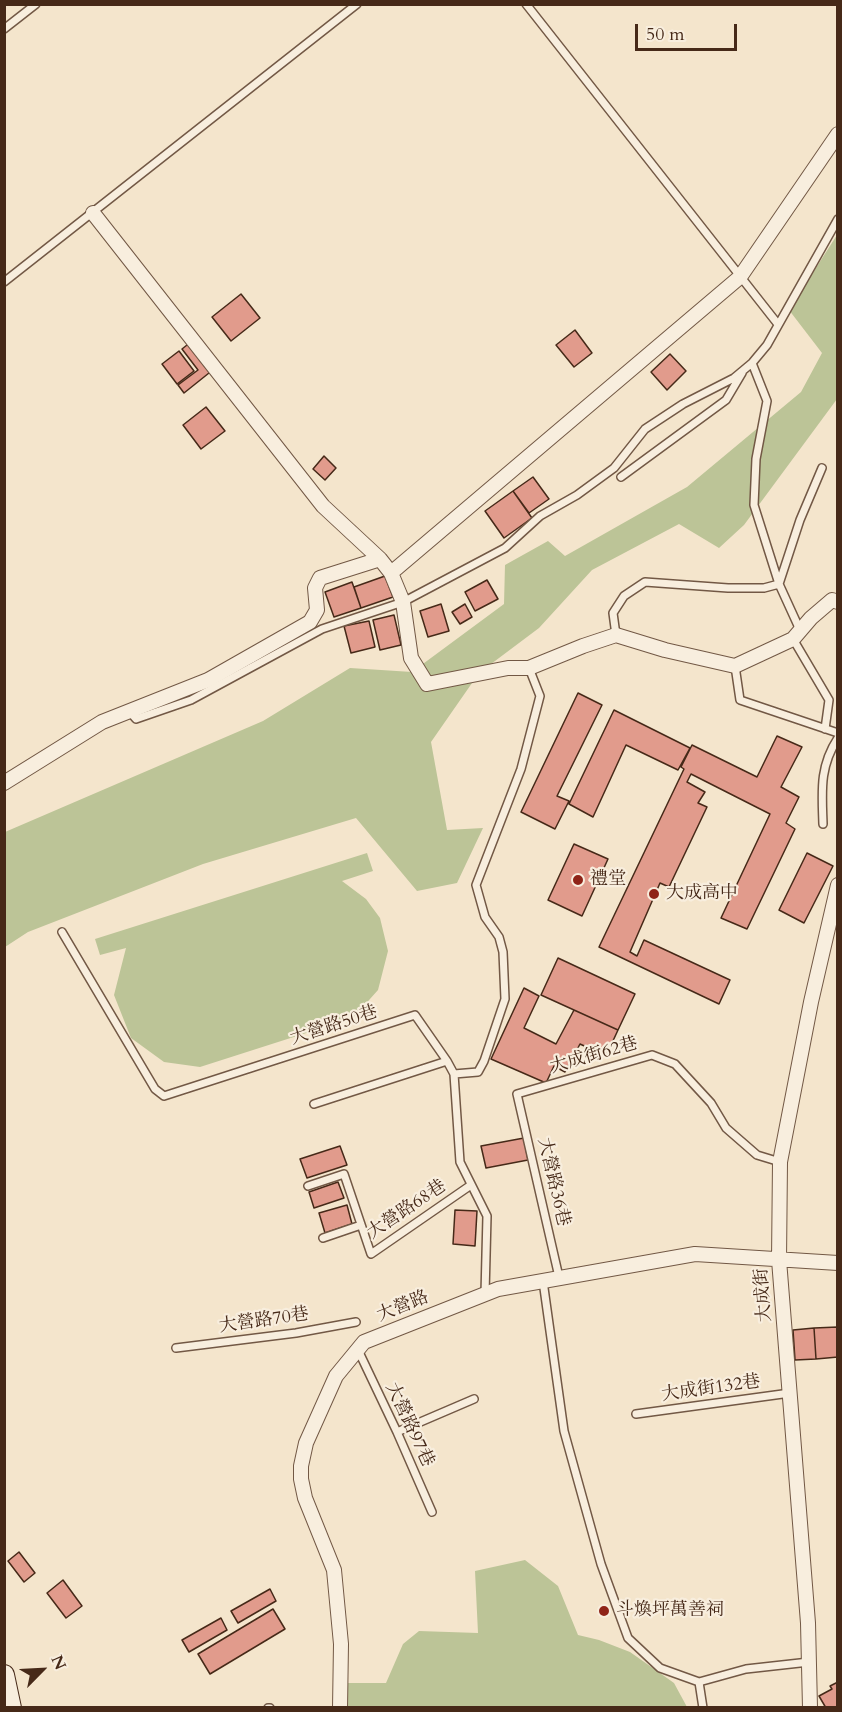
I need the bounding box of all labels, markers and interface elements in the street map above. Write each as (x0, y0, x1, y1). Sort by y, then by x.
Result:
scale bar (638, 12, 740, 50)
text: 50 m (646, 22, 685, 47)
place label: 禮堂 (590, 869, 626, 891)
marker: 禮堂 (571, 873, 585, 887)
place label: 大成高中 (666, 883, 738, 905)
marker: 大成高中 (647, 887, 661, 901)
street label: 大營路50巷 (288, 1002, 380, 1050)
street label: 大成街62巷 (548, 1033, 640, 1079)
street label: 大營路36巷 (532, 1136, 574, 1228)
street label: 大營路68巷 (363, 1176, 451, 1244)
street label: 大成街 (751, 1267, 777, 1323)
street label: 大營路 (374, 1287, 432, 1327)
street label: 大營路70巷 (218, 1304, 310, 1338)
street label: 大成街132巷 (660, 1371, 762, 1407)
street label: 大營路97巷 (380, 1379, 438, 1471)
place label: 斗煥坪萬善祠 (616, 1600, 724, 1622)
marker: 斗煥坪萬善祠 (597, 1604, 611, 1618)
north arrow (12, 1640, 72, 1700)
text: N (46, 1652, 71, 1673)

